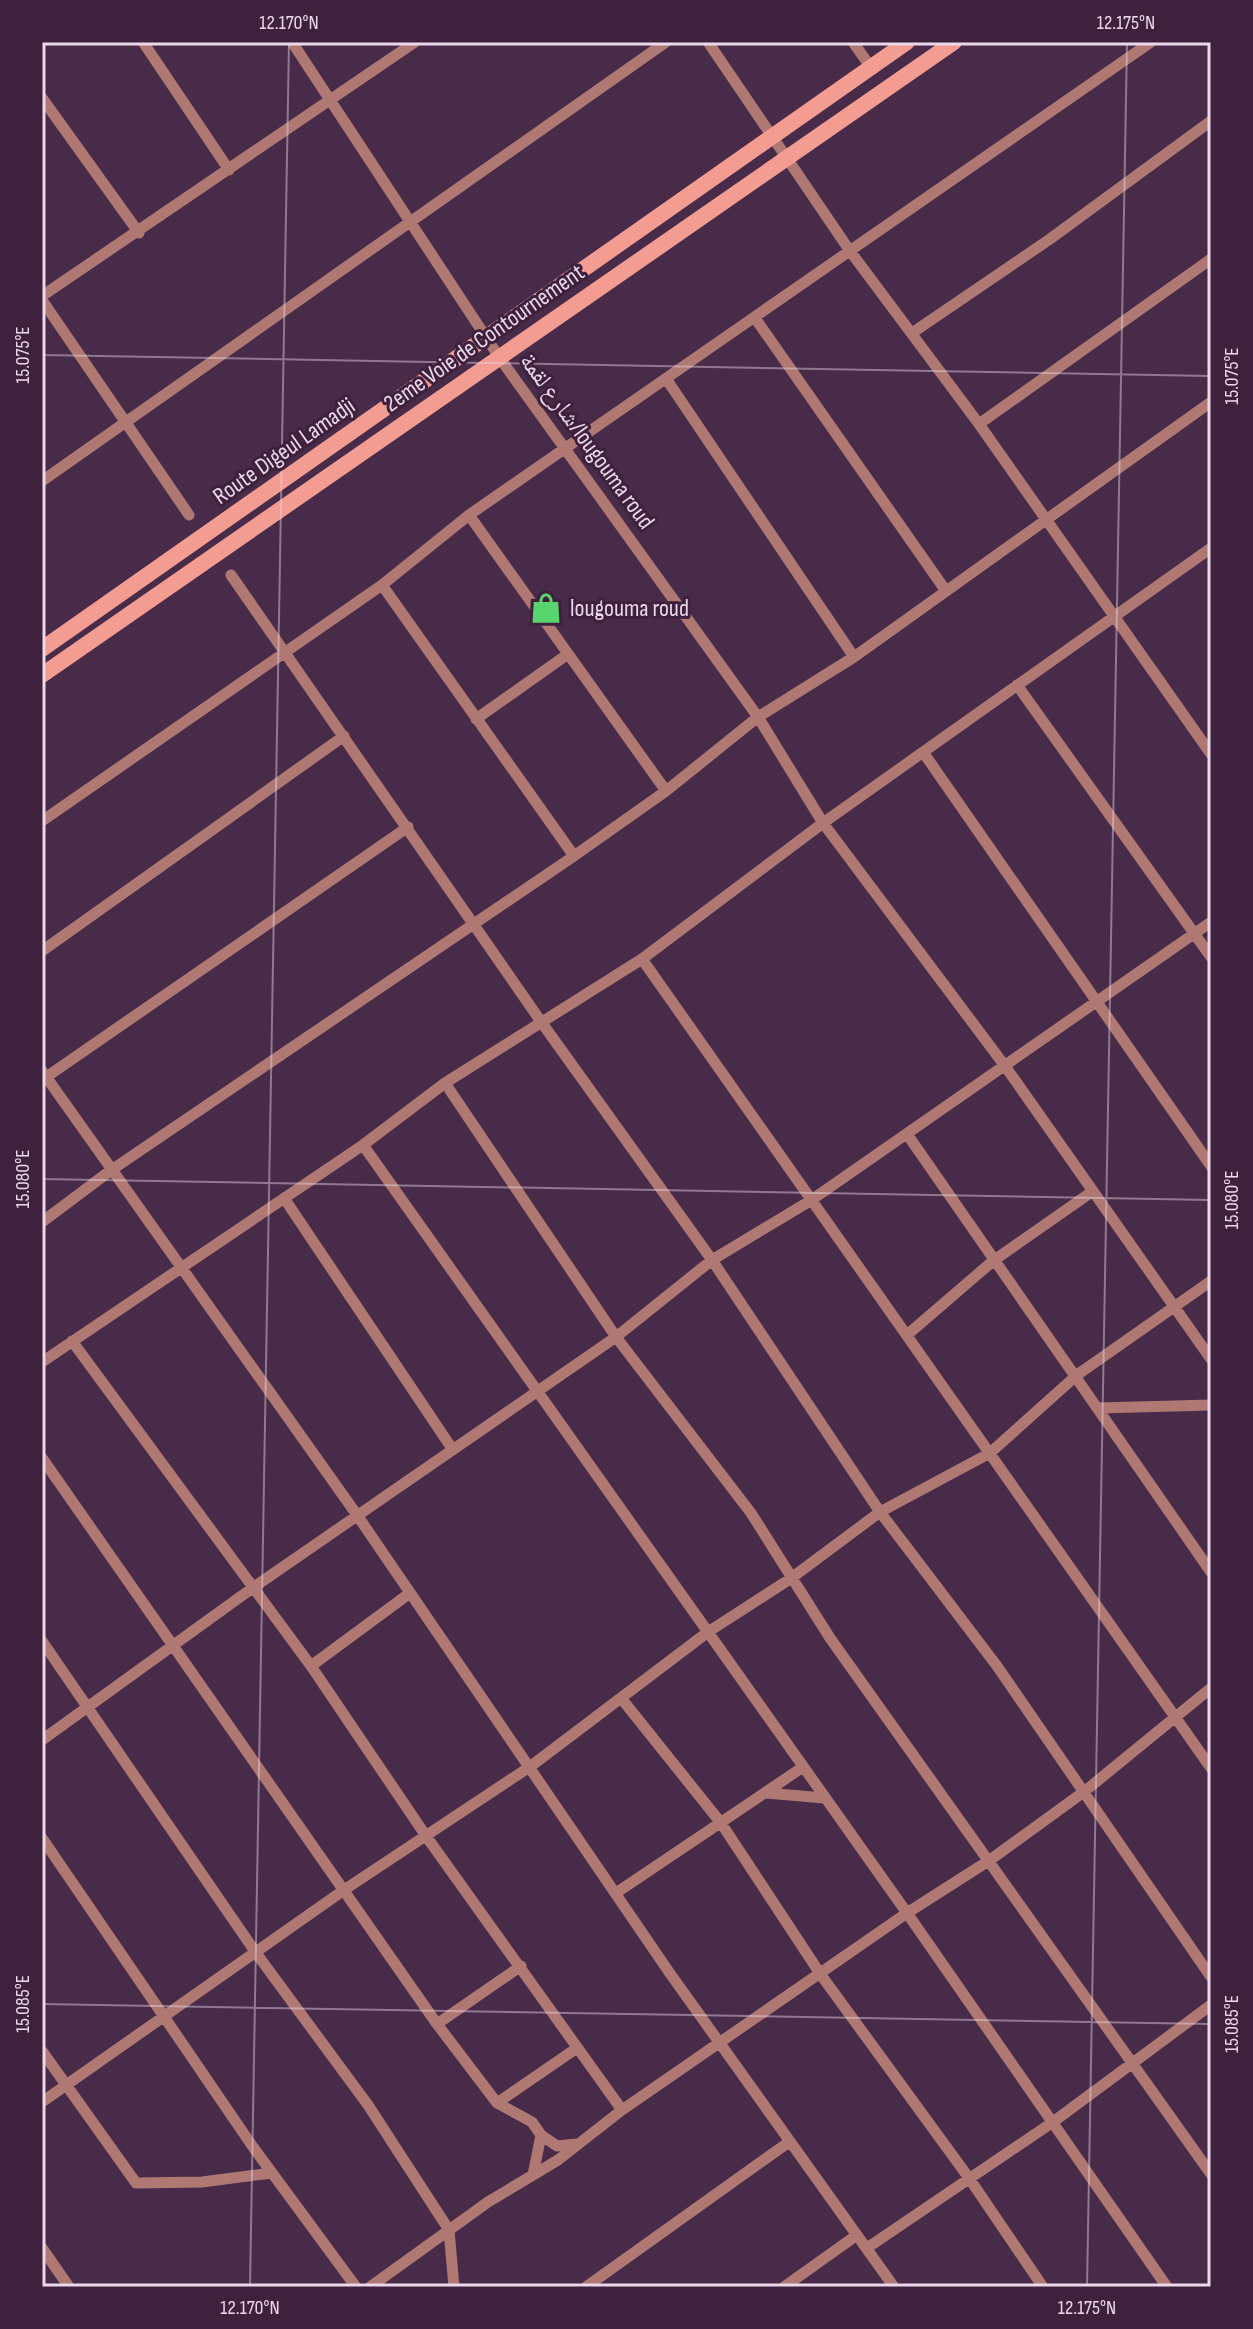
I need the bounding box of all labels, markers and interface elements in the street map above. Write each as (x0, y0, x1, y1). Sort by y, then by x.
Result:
text: 12.170°N (259, 11, 319, 35)
text: 12.175°N (1097, 11, 1155, 35)
street label: 2eme Voie de Contournement (378, 258, 590, 418)
text: 15.075°E (11, 326, 35, 384)
street label: شارع لقمة/lougouma roud (513, 347, 661, 535)
text: 15.075°E (1220, 347, 1244, 405)
street label: Route Digeul Lamadji (207, 391, 361, 511)
shop icon: lougouma roud (529, 591, 563, 625)
place label: lougouma roud (570, 594, 689, 623)
text: 15.080°E (11, 1150, 35, 1208)
text: 15.080°E (1220, 1171, 1244, 1229)
text: 15.085°E (11, 1975, 35, 2033)
text: 15.085°E (1220, 1995, 1244, 2053)
text: 12.170°N (220, 2296, 280, 2320)
text: 12.175°N (1058, 2296, 1116, 2320)

